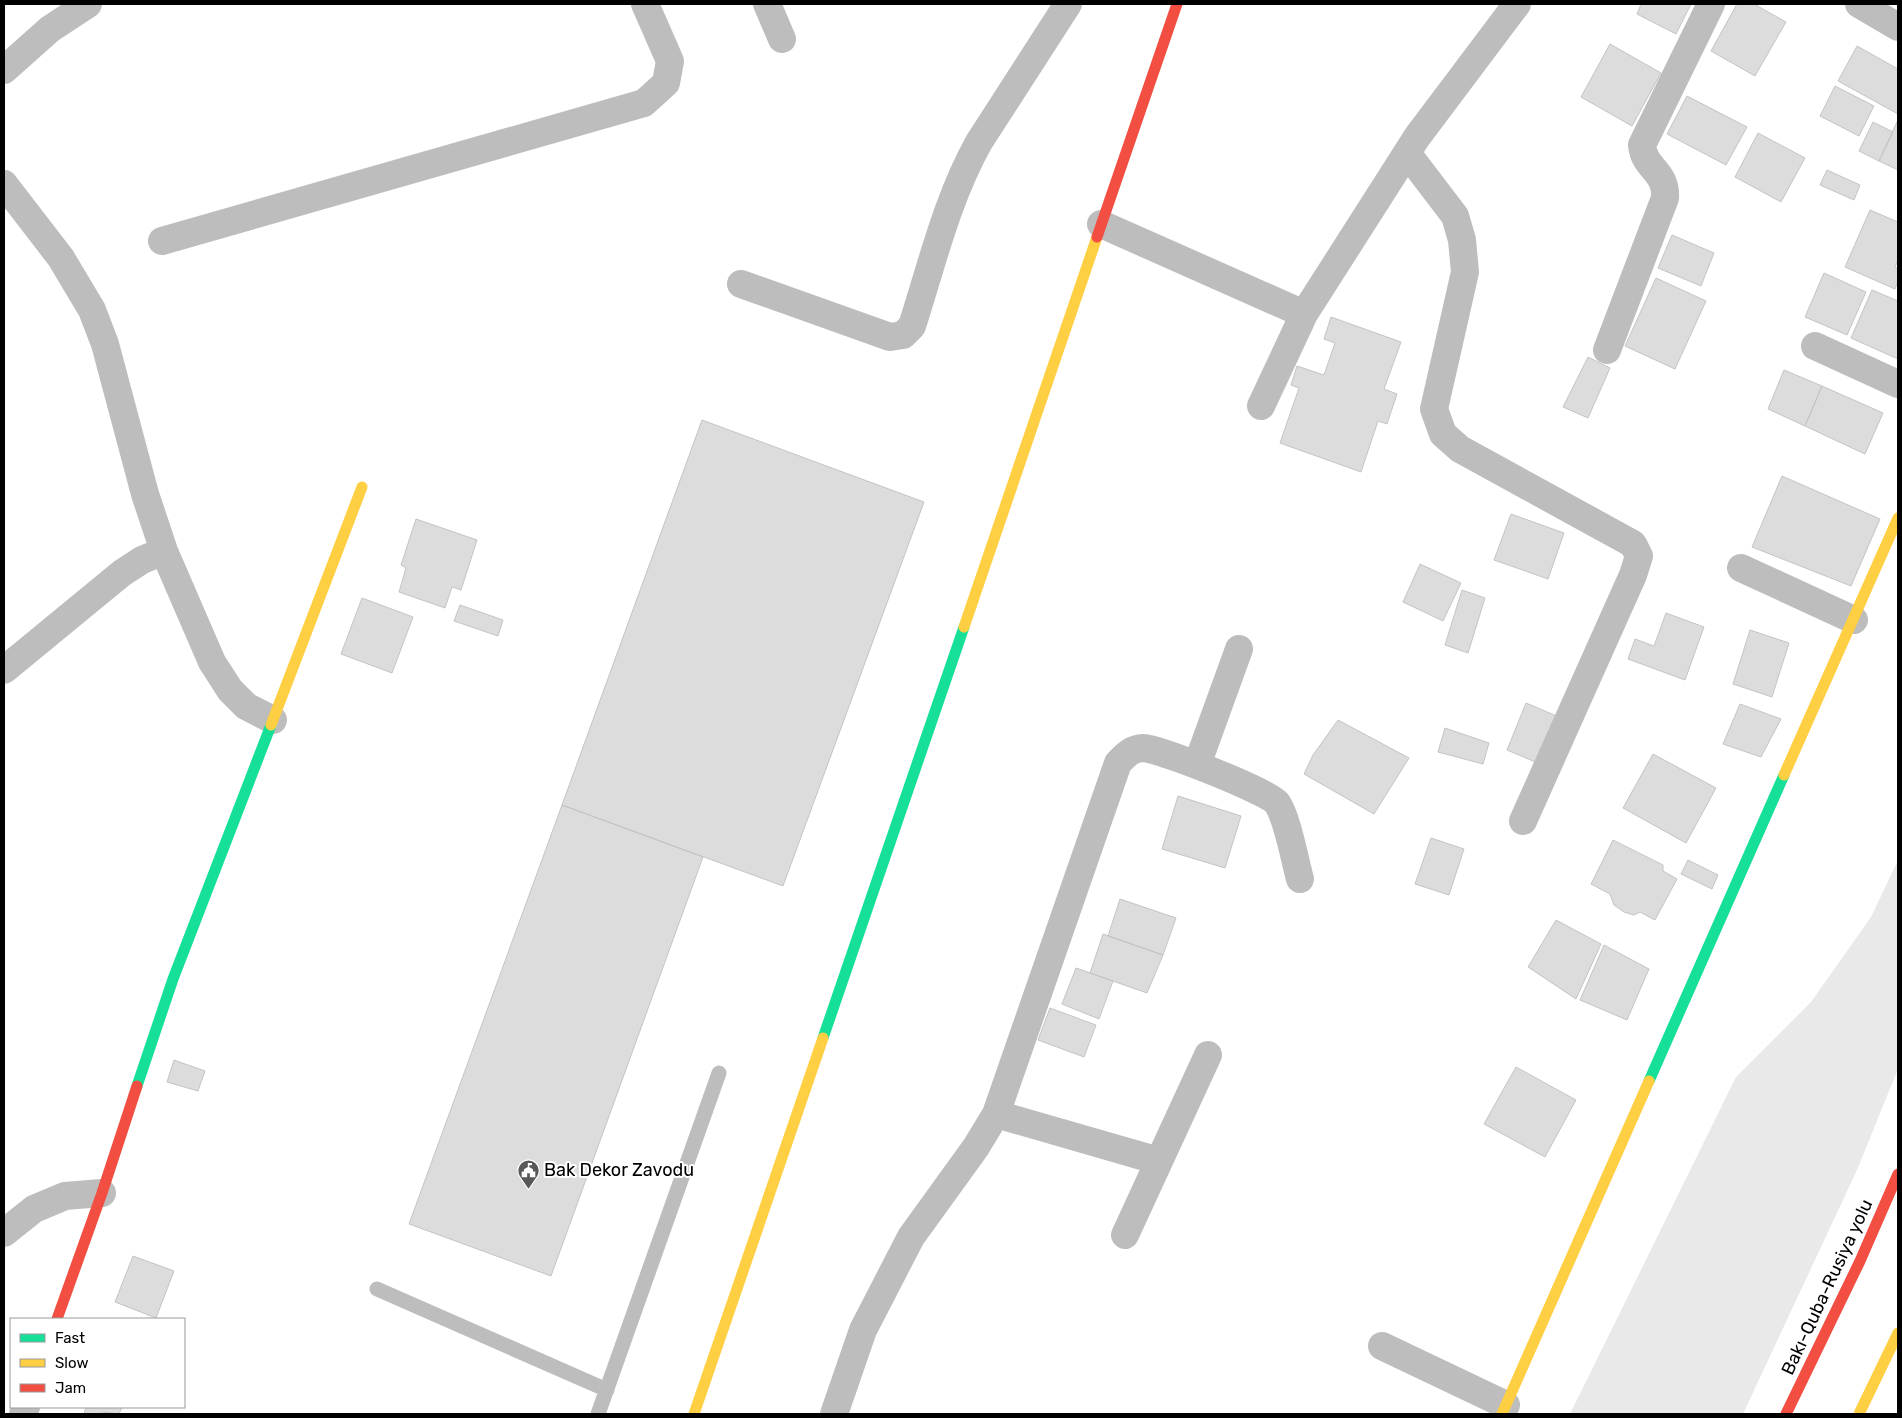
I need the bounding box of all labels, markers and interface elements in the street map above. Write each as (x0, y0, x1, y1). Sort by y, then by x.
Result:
public building icon: Bak Dekor Zavodu (516, 1158, 540, 1189)
place label: Bak Dekor Zavodu (544, 1159, 694, 1181)
street label: Bakı-Quba-Rusiya yolu (1777, 1196, 1877, 1378)
legend (10, 1318, 185, 1408)
text: Fast (55, 1329, 85, 1347)
text: Slow (55, 1354, 88, 1372)
text: Jam (55, 1379, 86, 1397)

